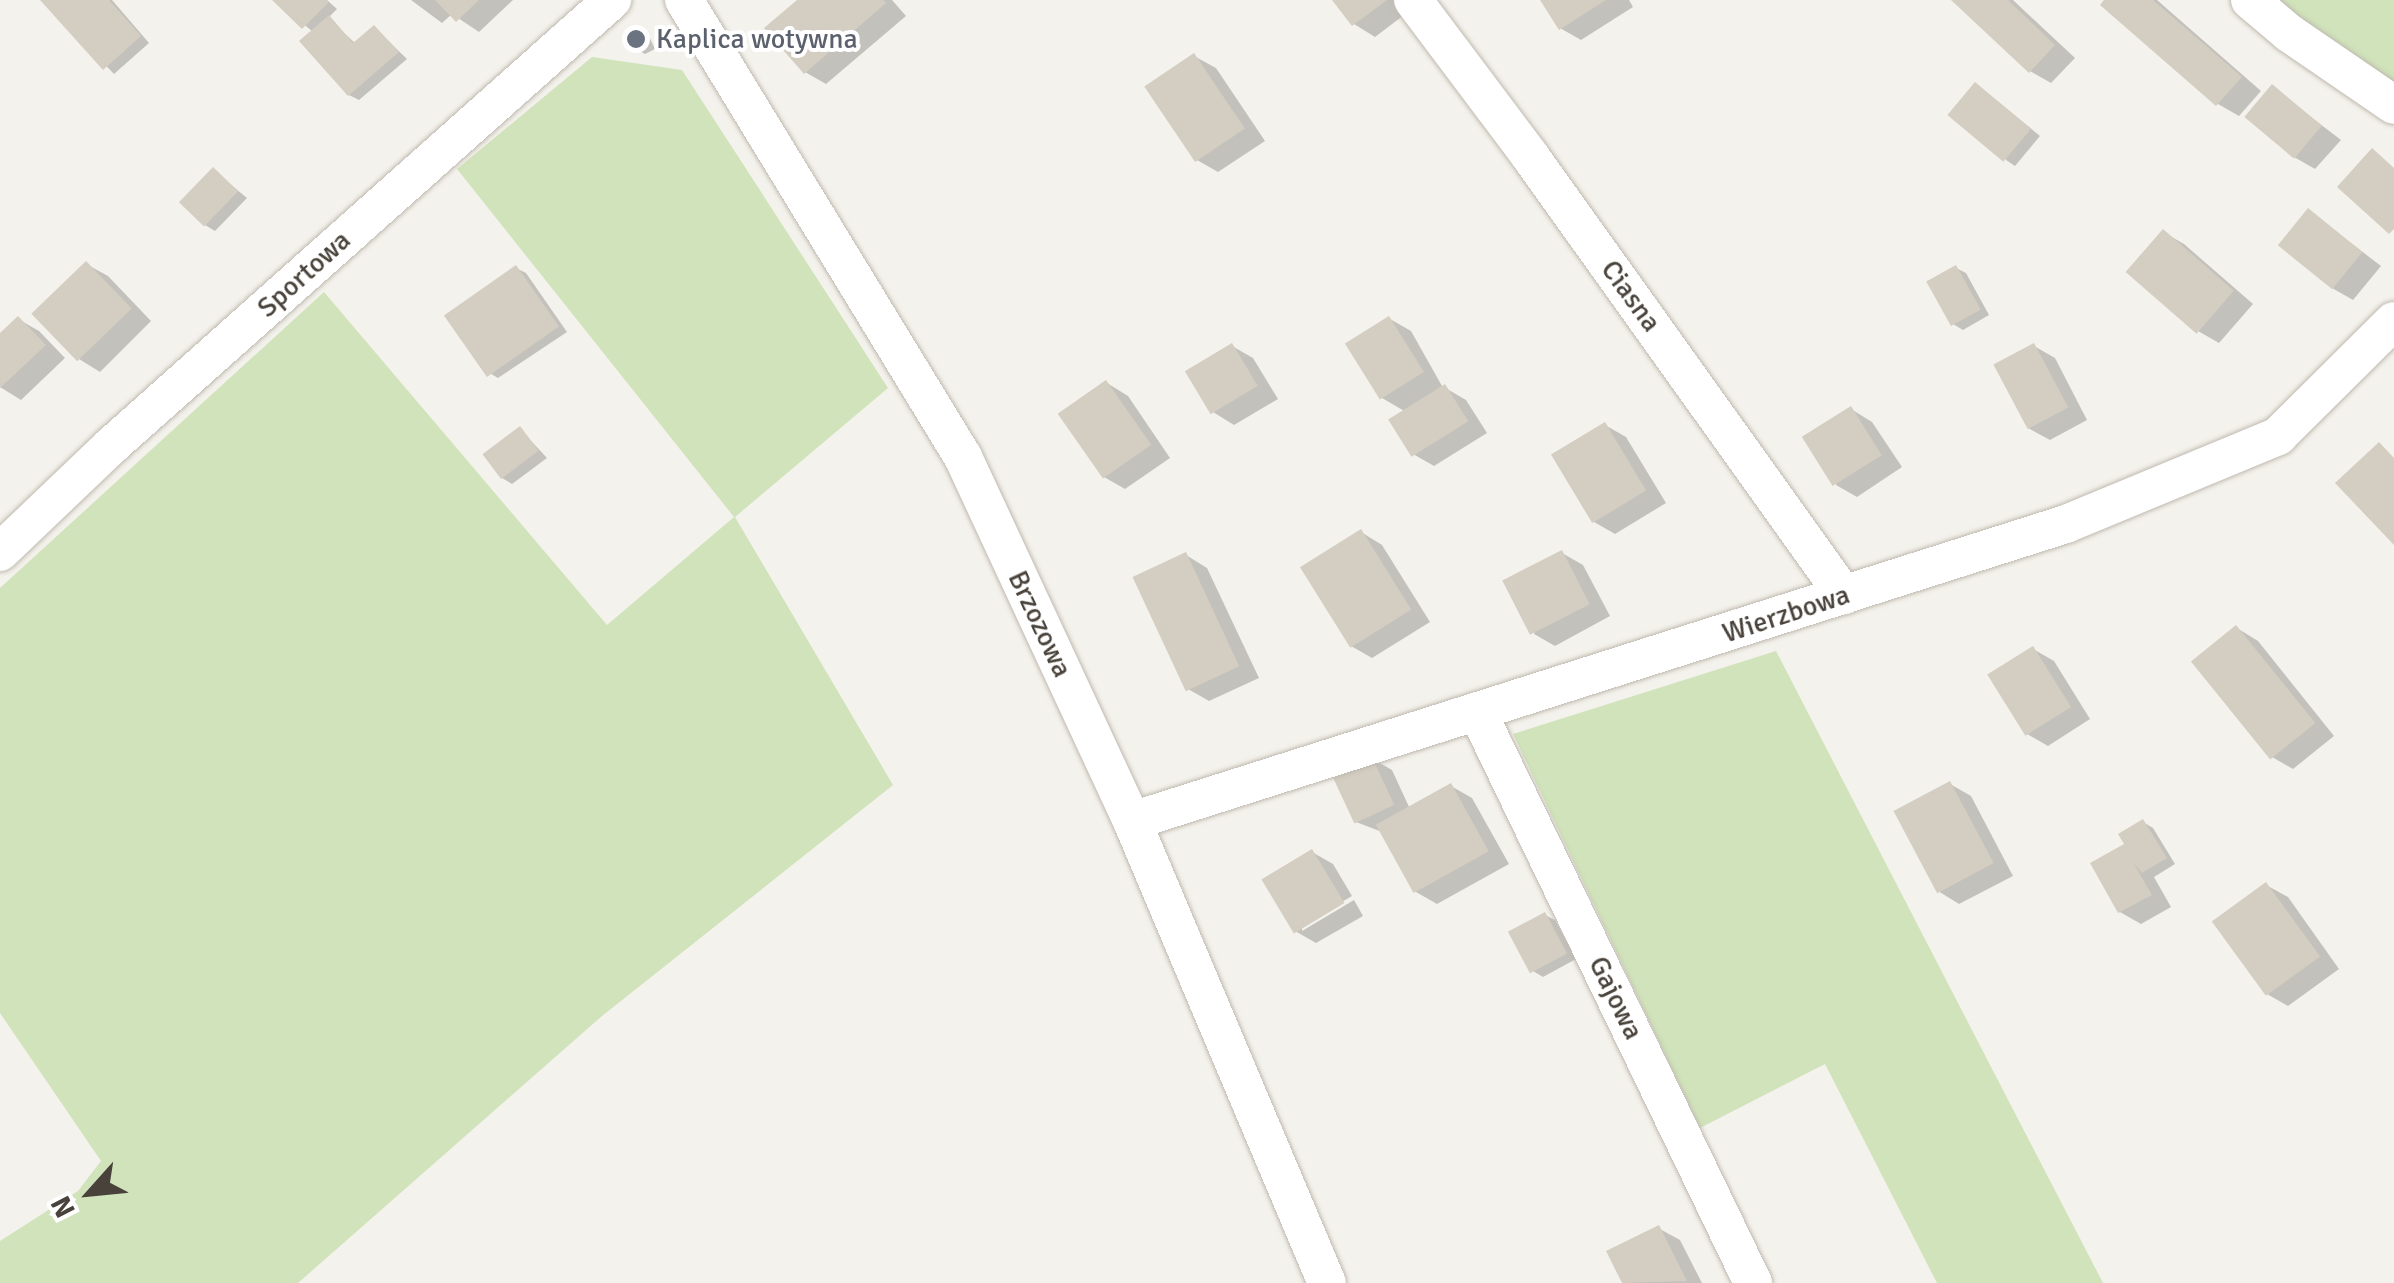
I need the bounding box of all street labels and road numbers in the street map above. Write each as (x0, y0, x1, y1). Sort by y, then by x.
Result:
street label: Sportowa (250, 223, 358, 325)
street label: Ciasna (1594, 254, 1668, 338)
street label: Brzozowa (1001, 565, 1079, 683)
street label: Wierzbowa (1718, 578, 1854, 650)
street label: Gajowa (1582, 951, 1650, 1045)

